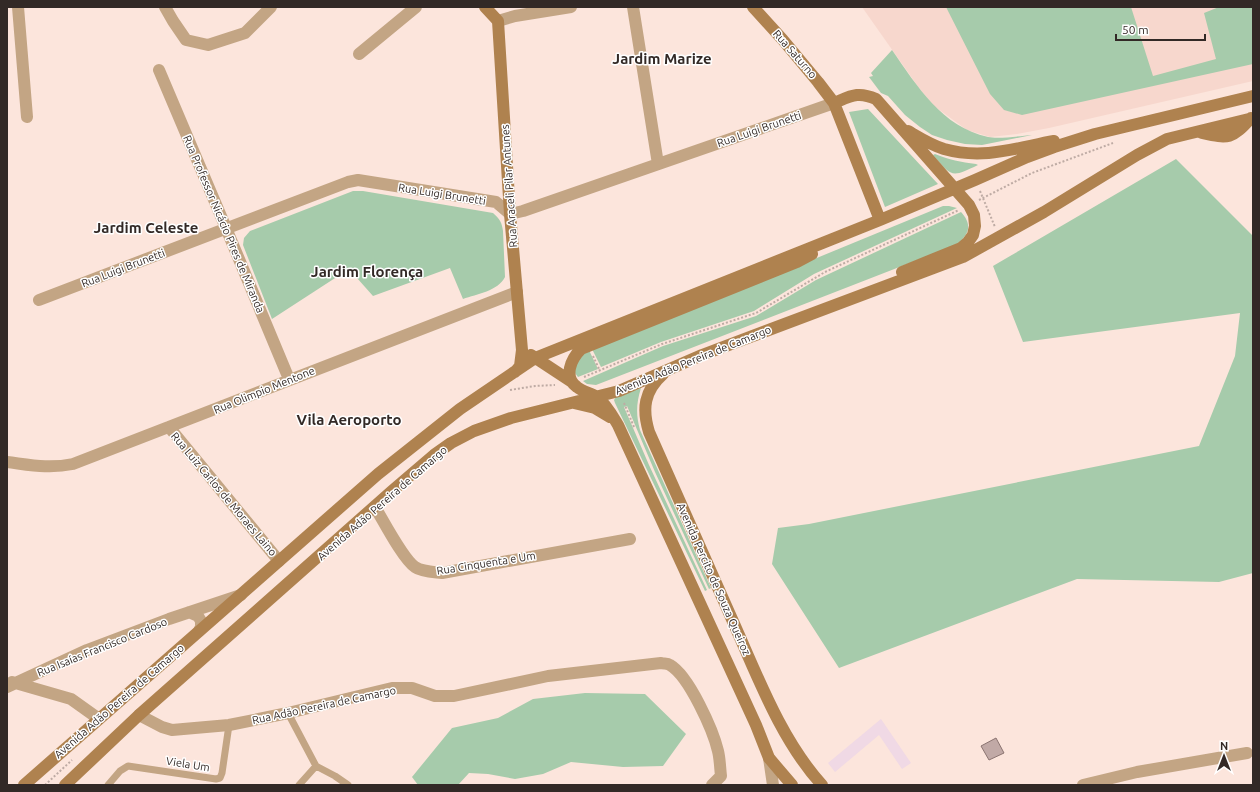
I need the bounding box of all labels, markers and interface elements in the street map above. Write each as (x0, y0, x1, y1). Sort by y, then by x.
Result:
scale bar (1116, 16, 1205, 42)
text: 50 m (1122, 23, 1149, 36)
street label: Rua Saturno (771, 27, 819, 81)
district label: Jardim Marize (612, 50, 712, 67)
street label: Rua Luigi Brunetti (715, 109, 803, 149)
street label: Rua Araceli Pilar Antunes (499, 124, 519, 248)
street label: Rua Professor Nicácio Pires de Miranda (181, 133, 267, 315)
street label: Rua Luigi Brunetti (397, 181, 487, 207)
district label: Jardim Celeste (94, 219, 198, 236)
street label: Rua Luigi Brunetti (80, 247, 166, 289)
district label: Jardim Florença (311, 263, 423, 281)
street label: Avenida Adão Pereira de Camargo (613, 323, 773, 397)
street label: Rua Olimpio Mentone (212, 364, 316, 416)
district label: Vila Aeroporto (296, 411, 402, 428)
street label: Rua Luiz Carlos de Moraes Laino (169, 430, 279, 558)
street label: Avenida Adão Pereira de Camargo (315, 444, 449, 562)
street label: Avenida Percito de Souza Queiroz (675, 501, 753, 657)
street label: Rua Cinquenta e Um (436, 549, 536, 577)
street label: Rua Isaías Francisco Cardoso (35, 615, 169, 679)
street label: Avenida Adão Pereira de Camargo (52, 642, 186, 760)
street label: Rua Adão Pereira de Camargo (251, 684, 397, 726)
north arrow (1204, 736, 1244, 776)
text: N (1220, 740, 1228, 752)
street label: Viela Um (165, 755, 211, 773)

